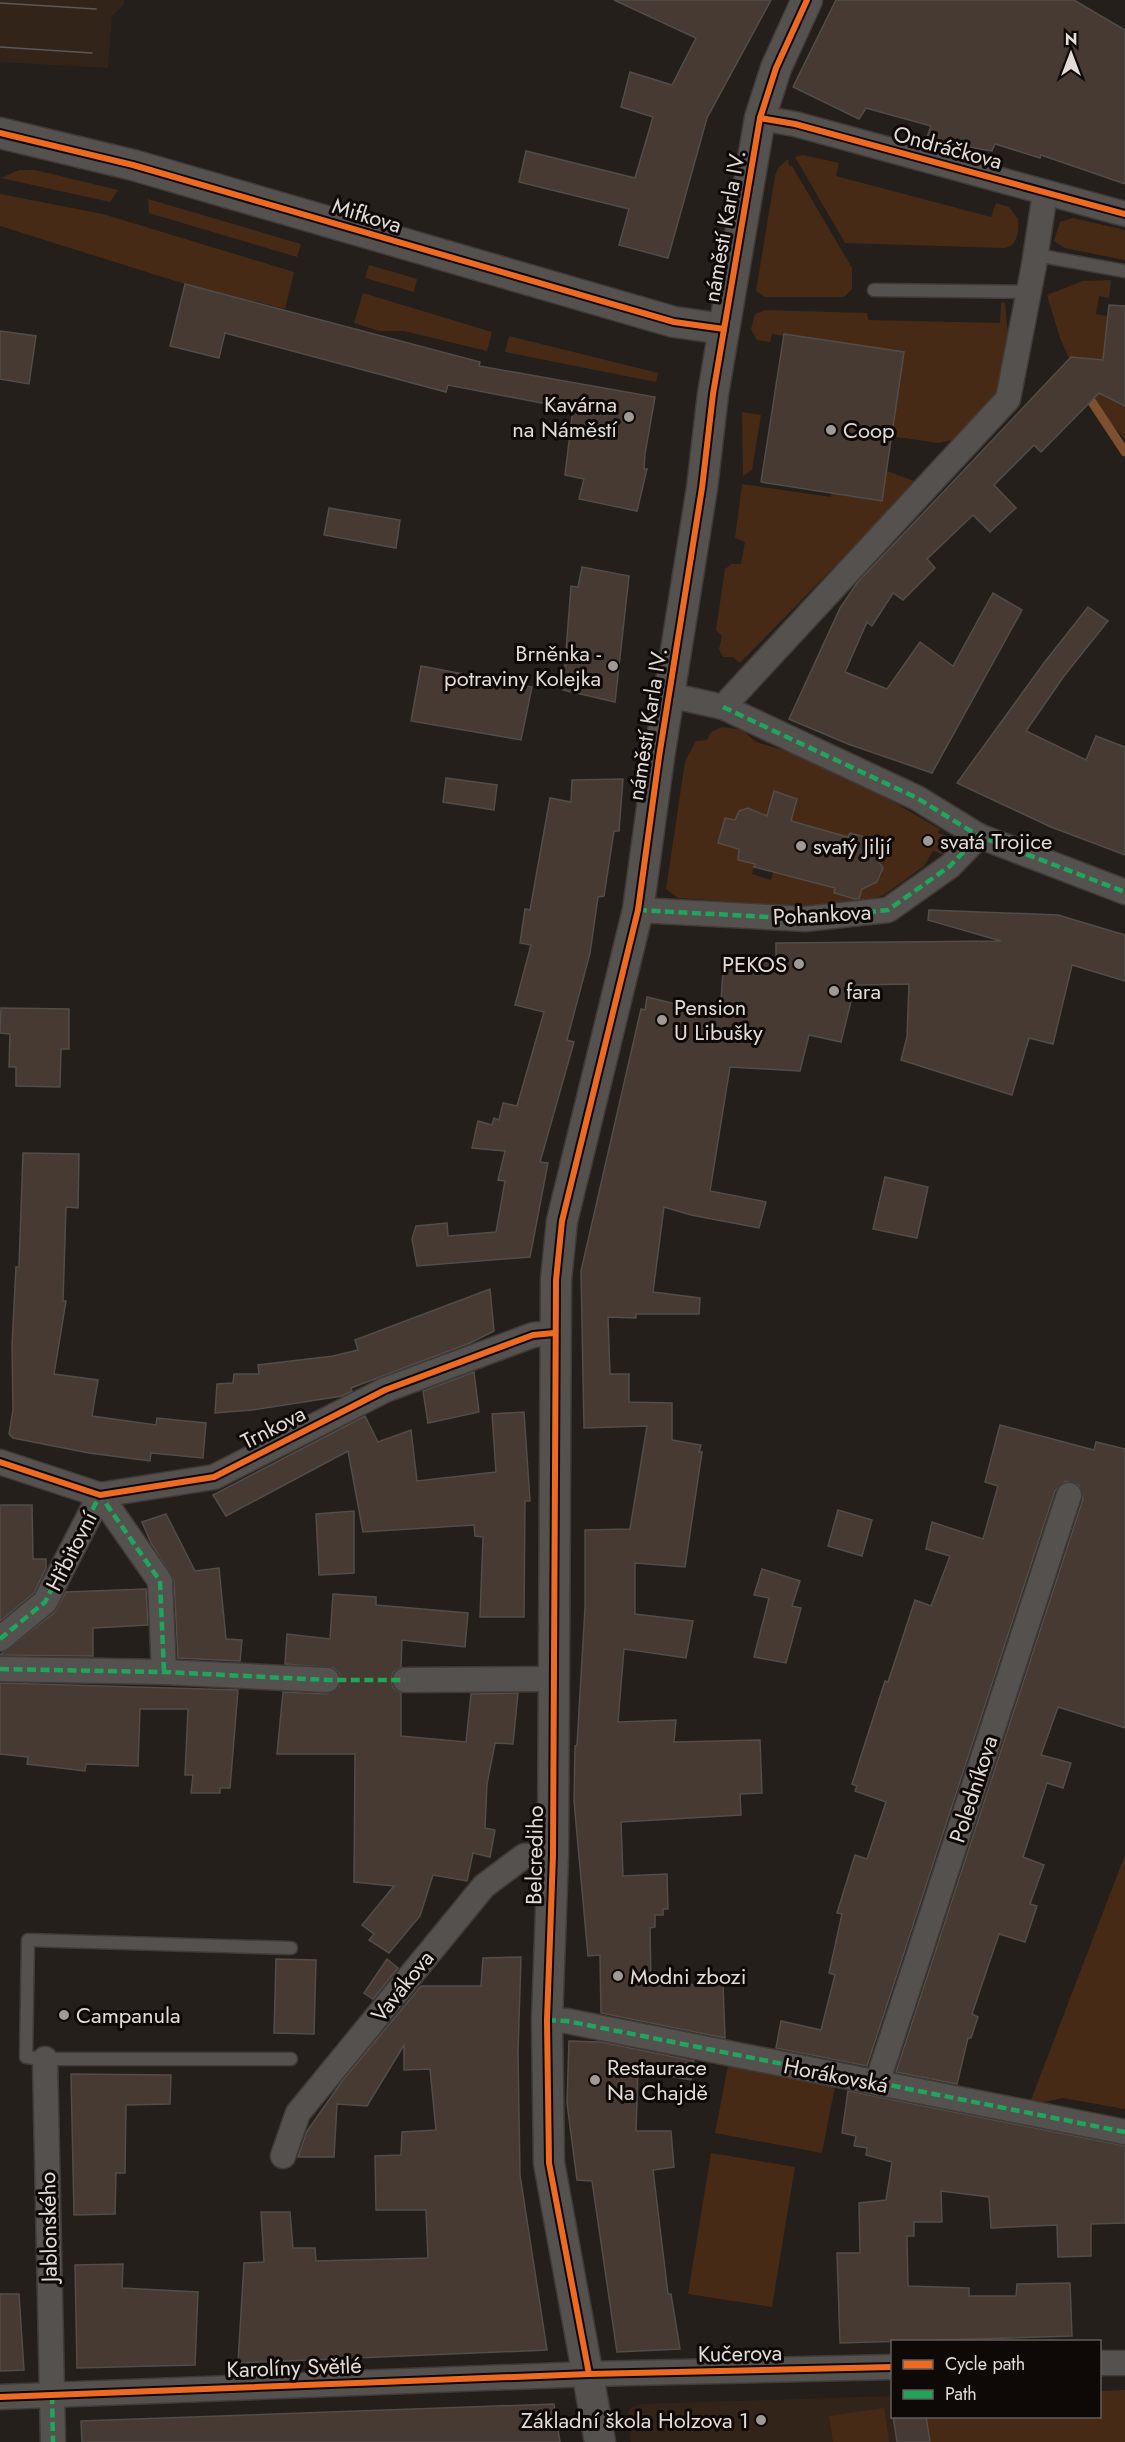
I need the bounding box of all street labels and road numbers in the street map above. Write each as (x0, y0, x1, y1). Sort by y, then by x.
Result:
street label: Ondráčkova (890, 117, 1006, 177)
street label: náměstí Karla IV. (695, 147, 753, 305)
street label: Mifkova (328, 189, 406, 241)
street label: náměstí Karla IV. (619, 645, 675, 803)
street label: Pohankova (772, 895, 872, 933)
street label: Trnkova (235, 1397, 311, 1457)
street label: Hřbitovní (37, 1505, 105, 1596)
street label: Poledníkova (941, 1731, 1005, 1847)
street label: Belcrediho (517, 1805, 551, 1905)
street label: Vavákova (363, 1943, 441, 2029)
street label: Horákovská (781, 2049, 891, 2101)
street label: Jablonského (31, 2172, 65, 2285)
street label: Kučerova (698, 2336, 782, 2370)
street label: Karolíny Světlé (226, 2349, 362, 2385)

